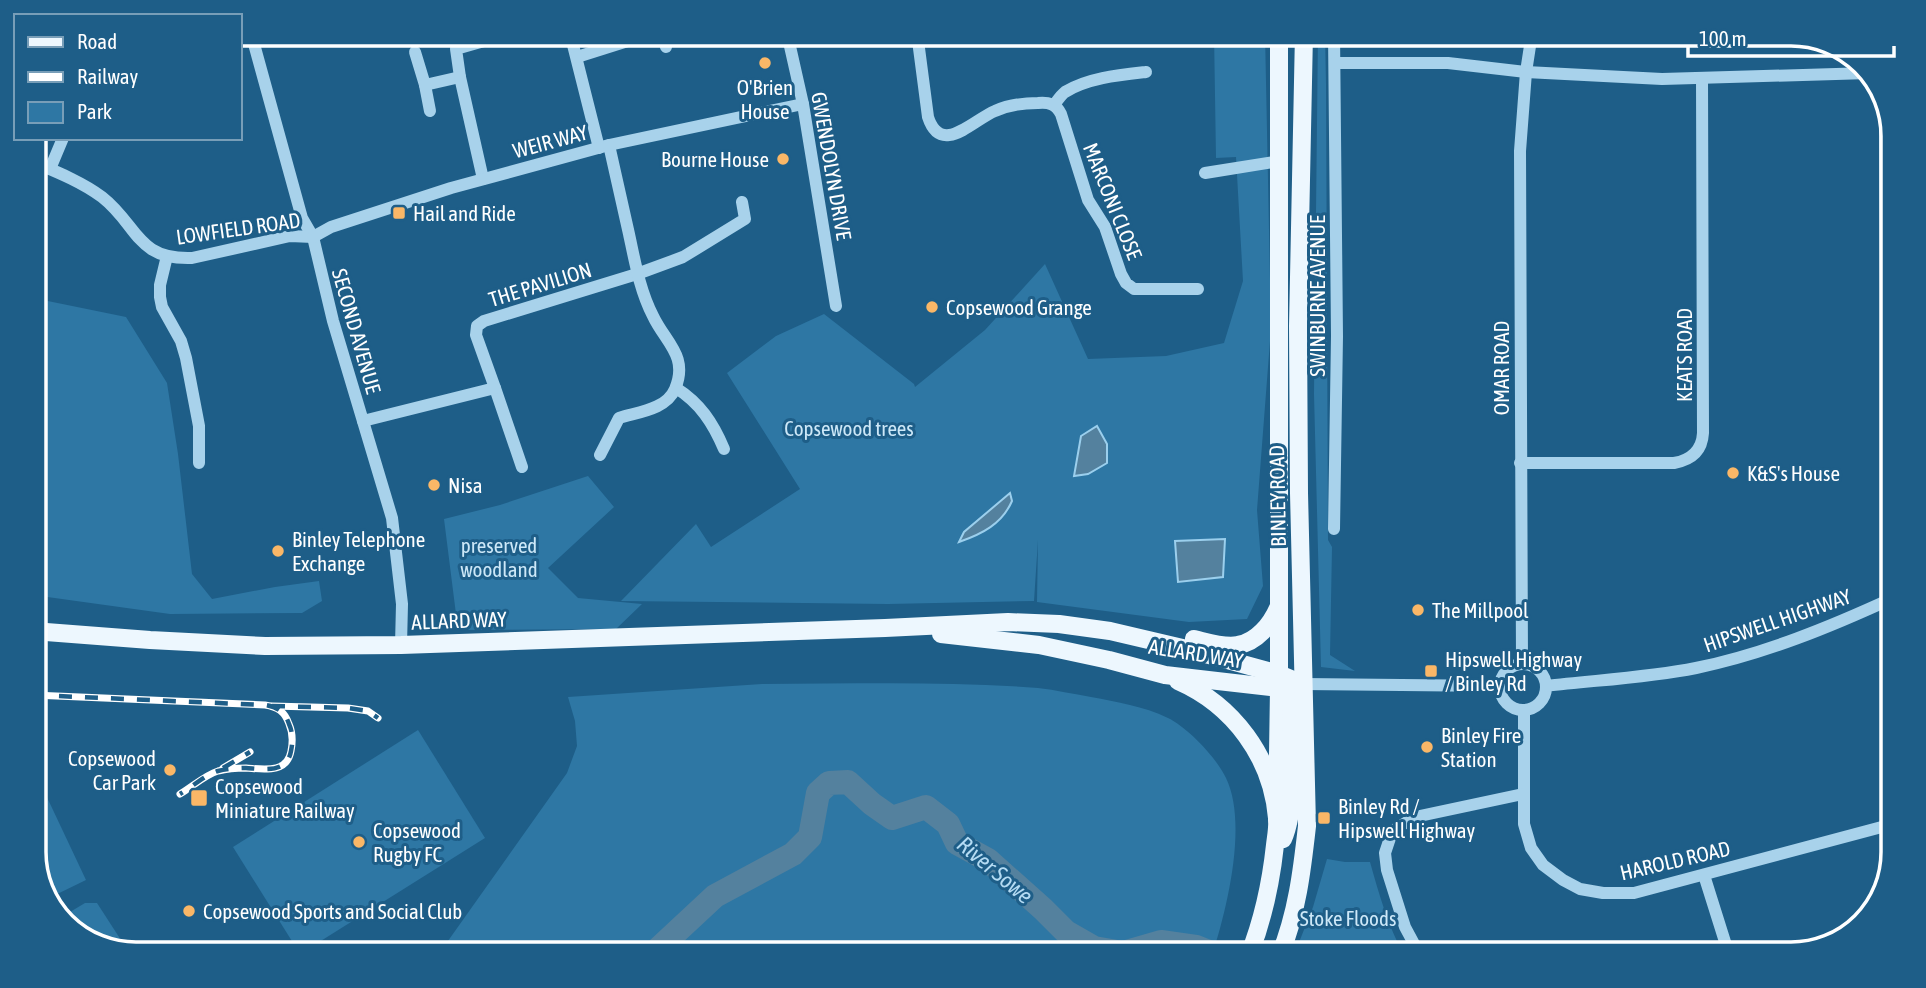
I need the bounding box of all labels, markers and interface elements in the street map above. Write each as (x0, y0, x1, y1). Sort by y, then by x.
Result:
legend (14, 14, 242, 140)
scale bar (1688, 14, 1895, 58)
text: 100 m (1699, 26, 1747, 50)
text: Road (77, 29, 117, 53)
marker: O'Brien House (757, 55, 773, 71)
text: Railway (77, 64, 139, 88)
place label: O'Brien House (737, 75, 793, 123)
street label: GWENDOLYN DRIVE (807, 90, 857, 242)
text: Park (77, 99, 112, 123)
street label: WEIR WAY (510, 119, 591, 162)
street label: MARCONI CLOSE (1079, 139, 1147, 263)
place label: Bourne House (661, 147, 769, 171)
marker: Bourne House (775, 151, 791, 167)
place label: Hail and Ride (413, 201, 516, 225)
marker: Hail and Ride (391, 205, 407, 221)
street label: LOWFIELD ROAD (174, 207, 302, 249)
street label: SWINBURNE AVENUE (1305, 215, 1329, 377)
street label: THE PAVILION (486, 257, 594, 311)
street label: SECOND AVENUE (328, 266, 386, 396)
place label: Copsewood Grange (946, 295, 1092, 319)
marker: Copsewood Grange (924, 299, 940, 315)
street label: KEATS ROAD (1672, 308, 1696, 402)
street label: OMAR ROAD (1489, 321, 1513, 415)
park label: Copsewood trees (784, 416, 914, 440)
street label: BINLEY ROAD (1264, 445, 1290, 547)
place label: K&S's House (1747, 461, 1840, 485)
marker: K&S's House (1725, 465, 1741, 481)
place label: Nisa (448, 473, 482, 497)
marker: Nisa (426, 477, 442, 493)
place label: Binley Telephone Exchange (292, 527, 425, 575)
park label: preserved woodland (460, 533, 538, 581)
marker: Binley Telephone Exchange (270, 543, 286, 559)
street label: HIPSWELL HIGHWAY (1700, 583, 1854, 656)
place label: The Millpool (1432, 598, 1529, 622)
marker: The Millpool (1410, 602, 1426, 618)
street label: ALLARD WAY (411, 606, 508, 634)
street label: ALLARD WAY (1147, 634, 1246, 672)
place label: Hipswell Highway / Binley Rd (1445, 647, 1583, 695)
marker: Hipswell Highway / Binley Rd (1423, 663, 1439, 679)
place label: Binley Fire Station (1441, 723, 1521, 771)
marker: Binley Fire Station (1419, 739, 1435, 755)
place label: Copsewood Car Park (68, 746, 156, 794)
marker: Copsewood Car Park (162, 762, 178, 778)
place label: Copsewood Miniature Railway (215, 774, 355, 822)
marker: Copsewood Miniature Railway (189, 788, 209, 808)
place label: Binley Rd / Hipswell Highway (1338, 794, 1476, 842)
marker: Binley Rd / Hipswell Highway (1316, 810, 1332, 826)
place label: Copsewood Rugby FC (373, 818, 461, 866)
water label: River Sowe (952, 831, 1038, 909)
marker: Copsewood Rugby FC (351, 834, 367, 850)
street label: HAROLD ROAD (1618, 836, 1732, 884)
place label: Copsewood Sports and Social Club (203, 899, 462, 923)
marker: Copsewood Sports and Social Club (181, 903, 197, 919)
park label: Stoke Floods (1300, 906, 1396, 930)

